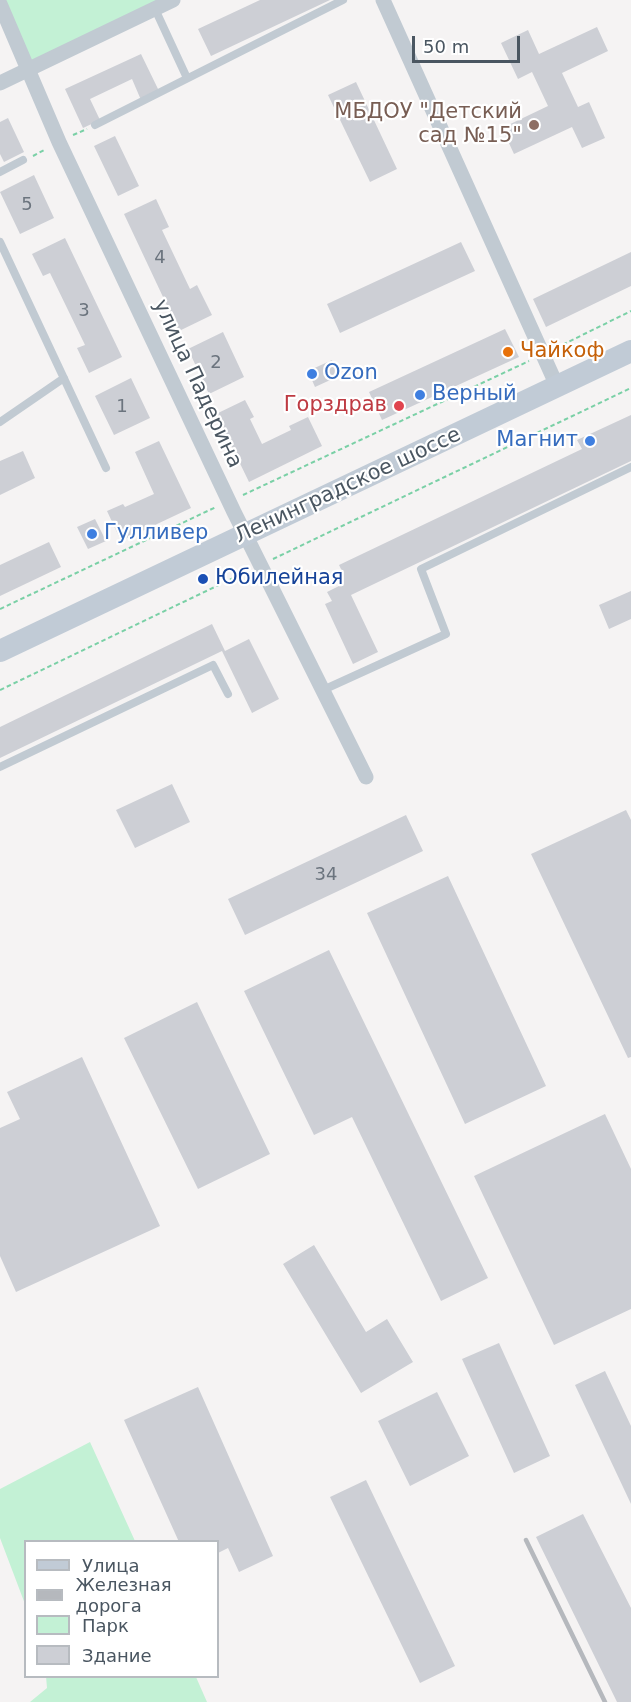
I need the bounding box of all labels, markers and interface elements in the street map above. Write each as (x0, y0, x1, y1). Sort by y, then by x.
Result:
scale bar (415, 24, 523, 62)
text: 50 m (423, 36, 469, 57)
place label: МБДОУ "Детский сад №15" (334, 100, 522, 150)
marker: МБДОУ "Детский сад №15" (527, 118, 541, 132)
house number: 5 (21, 194, 33, 216)
house number: 4 (154, 247, 166, 269)
street label: улица Падерина (147, 296, 247, 472)
house number: 3 (78, 300, 90, 322)
place label: Чайкоф (520, 339, 604, 365)
marker: Чайкоф (501, 345, 515, 359)
house number: 2 (210, 352, 222, 374)
place label: Ozon (324, 361, 378, 387)
marker: Ozon (305, 367, 319, 381)
place label: Верный (432, 382, 517, 408)
marker: Верный (413, 388, 427, 402)
place label: Горздрав (284, 393, 387, 419)
house number: 1 (116, 396, 128, 418)
marker: Горздрав (392, 399, 406, 413)
street label: Ленинградское шоссе (231, 423, 465, 549)
place label: Магнит (496, 428, 578, 454)
marker: Магнит (583, 434, 597, 448)
place label: Гулливер (104, 521, 208, 547)
marker: Гулливер (85, 527, 99, 541)
place label: Юбилейная (215, 566, 343, 592)
marker: Юбилейная (196, 572, 210, 586)
house number: 34 (315, 864, 337, 886)
legend (24, 1540, 219, 1678)
text: Улица (82, 1555, 139, 1576)
text: Железная дорога (75, 1574, 172, 1616)
text: Парк (82, 1615, 129, 1636)
text: Здание (82, 1645, 152, 1666)

